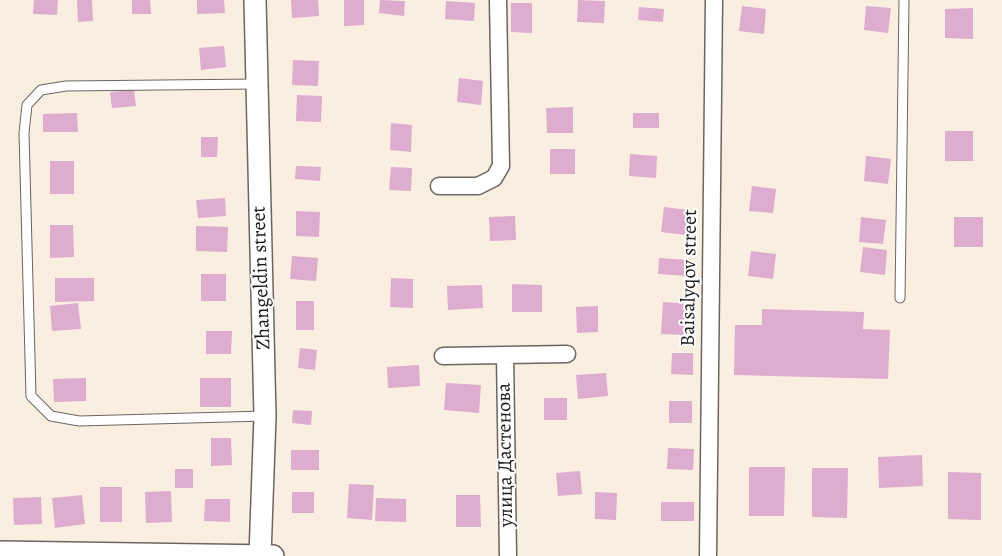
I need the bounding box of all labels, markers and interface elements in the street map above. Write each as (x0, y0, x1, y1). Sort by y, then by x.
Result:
street label: Zhangeldin street (247, 206, 277, 350)
street label: Baisalyqov street (677, 209, 703, 347)
street label: улица Дастенова (493, 383, 519, 527)

